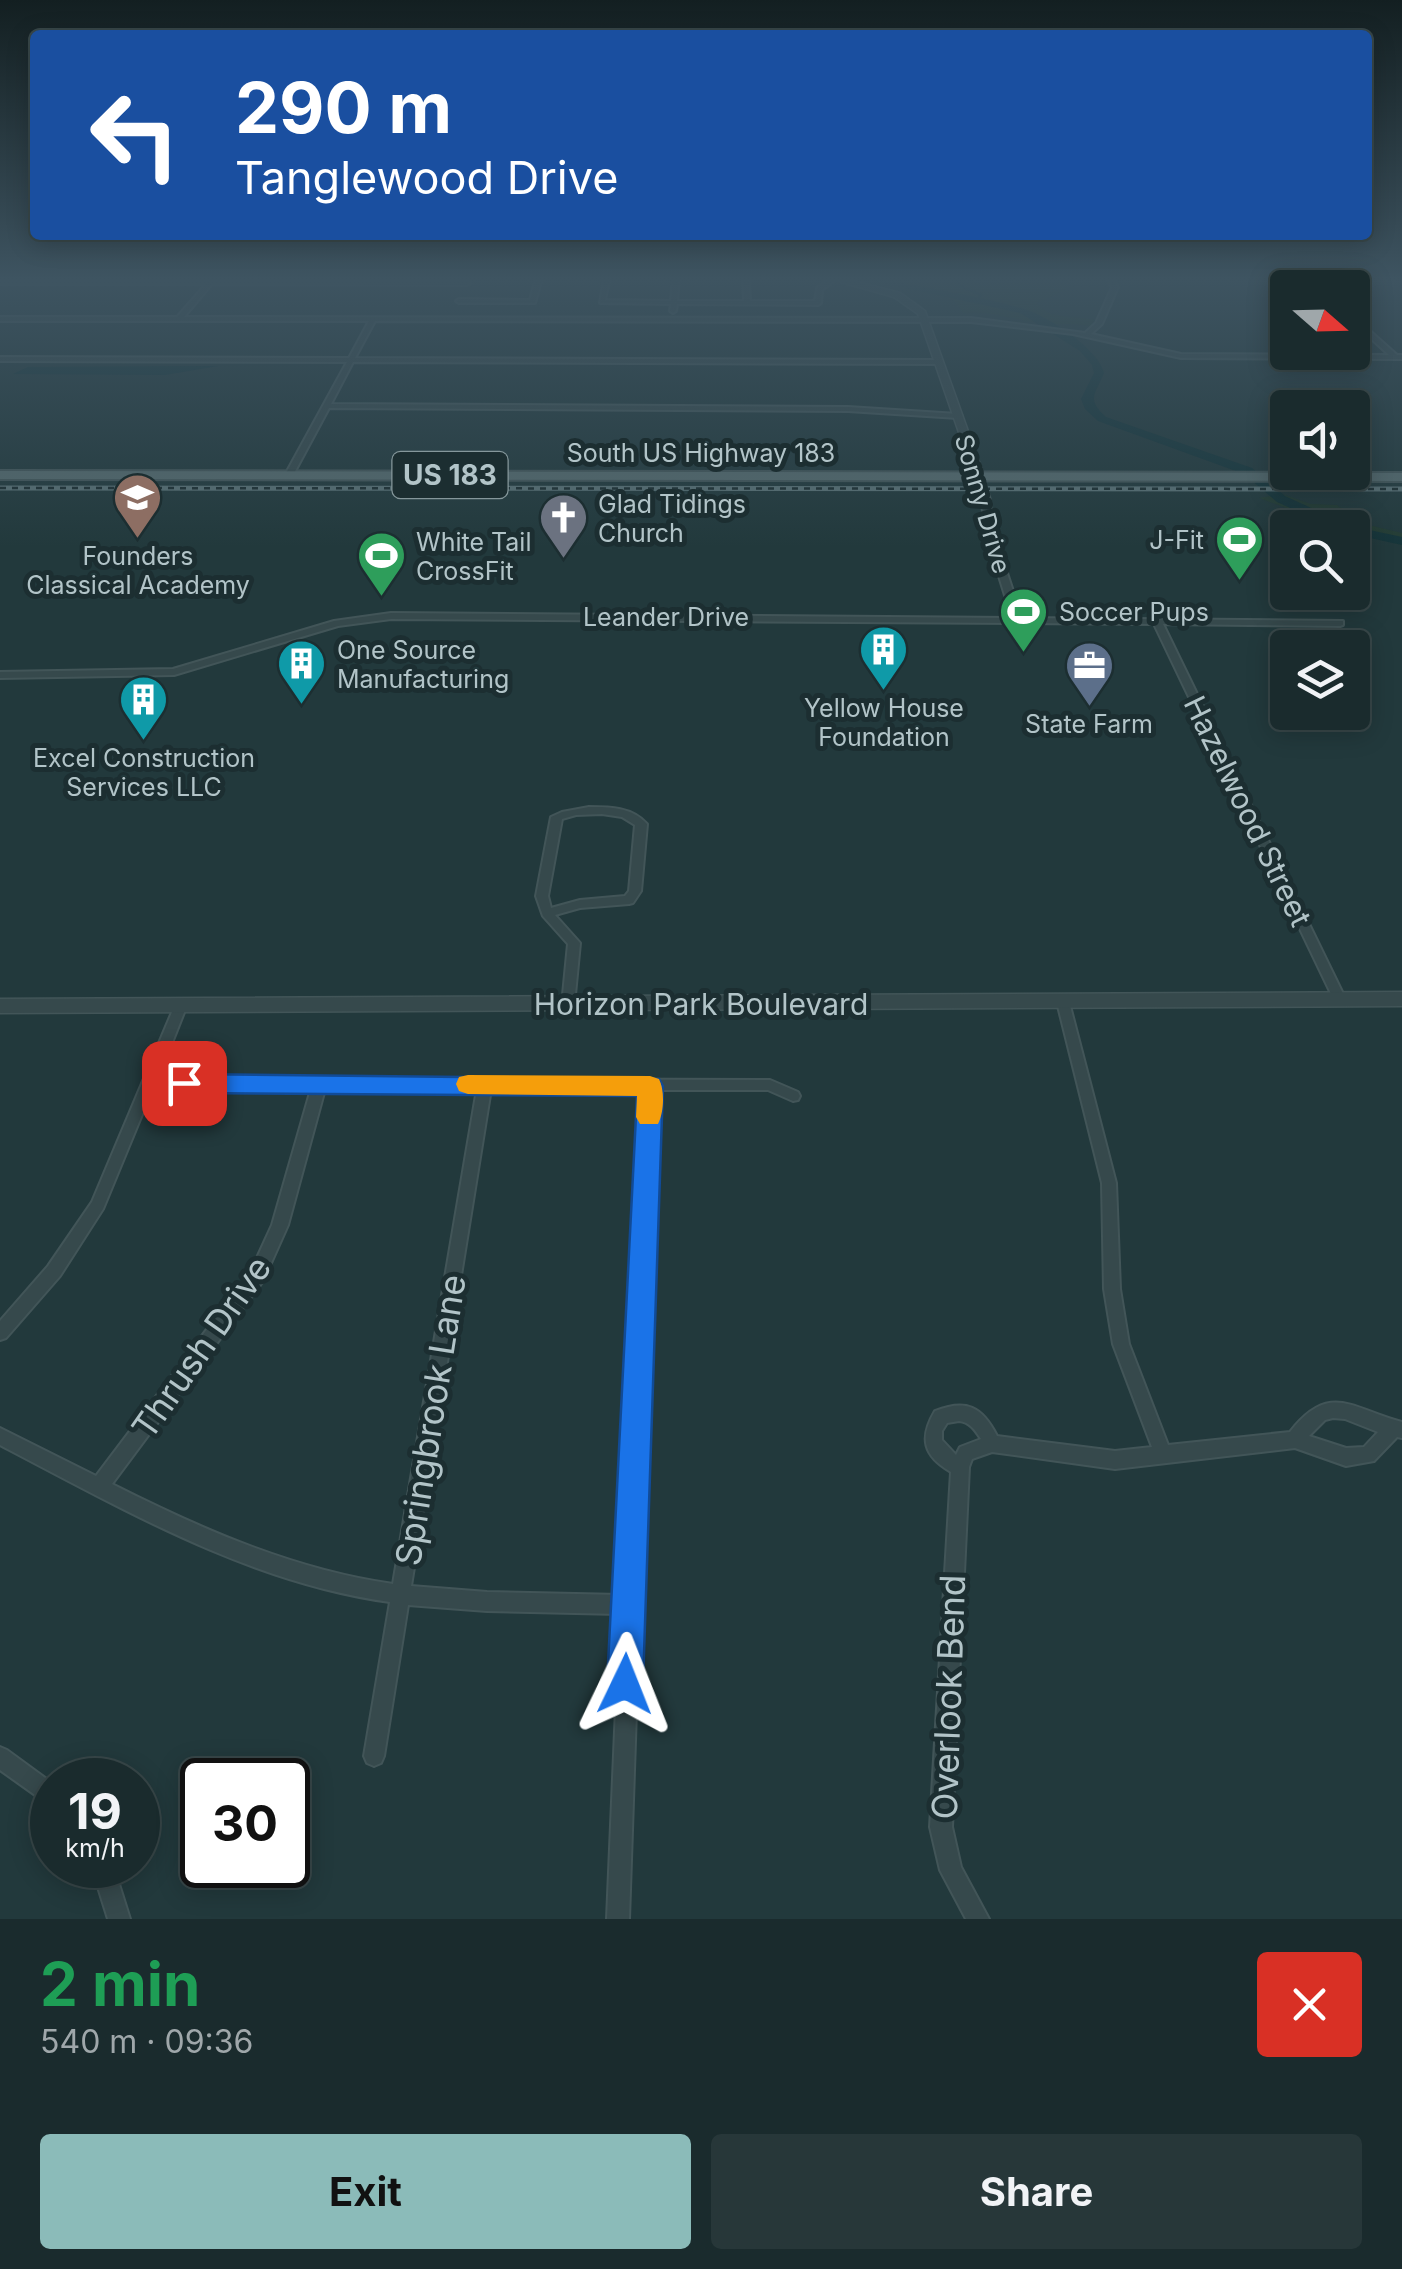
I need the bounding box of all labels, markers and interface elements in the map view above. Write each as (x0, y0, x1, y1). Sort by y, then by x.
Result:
text: 290 m (235, 65, 452, 150)
icon: left (70, 70, 200, 200)
text: Tanglewood Drive (235, 150, 618, 205)
north arrow (1270, 270, 1370, 370)
map controls (1270, 270, 1370, 730)
button: sound (1270, 390, 1370, 490)
street label: Sonny Drive (949, 431, 1017, 577)
street label: South US Highway 183 (567, 438, 835, 468)
road number: US 183 (392, 452, 508, 498)
school or university icon: Founders Classical Academy (112, 472, 164, 540)
place label: Glad Tidings Church (598, 489, 746, 548)
church icon: Glad Tidings Church (537, 492, 589, 560)
button: search (1270, 510, 1370, 610)
sports icon: J-Fit (1213, 514, 1265, 582)
place label: J-Fit (1149, 525, 1204, 555)
place label: White Tail CrossFit (416, 527, 531, 586)
sports icon: White Tail CrossFit (355, 530, 407, 598)
place label: Founders Classical Academy (26, 541, 250, 600)
sports icon: Soccer Pups (998, 586, 1050, 654)
place label: Soccer Pups (1059, 597, 1209, 627)
street label: Leander Drive (583, 602, 749, 632)
building icon: Yellow House Foundation (858, 624, 910, 692)
button: layers (1270, 630, 1370, 730)
place label: One Source Manufacturing (337, 635, 509, 694)
building icon: One Source Manufacturing (276, 638, 328, 706)
office icon: State Farm (1063, 640, 1115, 708)
building icon: Excel Construction Services LLC (118, 674, 170, 742)
street label: Hazelwood Street (1177, 690, 1319, 932)
place label: Yellow House Foundation (804, 693, 964, 752)
place label: State Farm (1025, 709, 1153, 739)
place label: Excel Construction Services LLC (33, 743, 255, 802)
street label: Horizon Park Boulevard (534, 986, 868, 1022)
pin (142, 1041, 227, 1126)
icon: arrive (157, 1056, 212, 1111)
street label: Thrush Drive (123, 1248, 279, 1446)
street label: Springbrook Lane (386, 1272, 474, 1568)
street label: Overlook Bend (923, 1574, 973, 1820)
position arrow (573, 1632, 677, 1736)
speed limit sign: 30 (180, 1758, 310, 1888)
text: 19 (68, 1781, 122, 1841)
text: km/h (65, 1833, 125, 1863)
text: 2 min (40, 1948, 200, 2020)
button: close (1257, 1952, 1362, 2057)
text: 540 m · 09:36 (40, 2022, 253, 2061)
button: Exit (40, 2134, 691, 2249)
button: Share (711, 2134, 1362, 2249)

